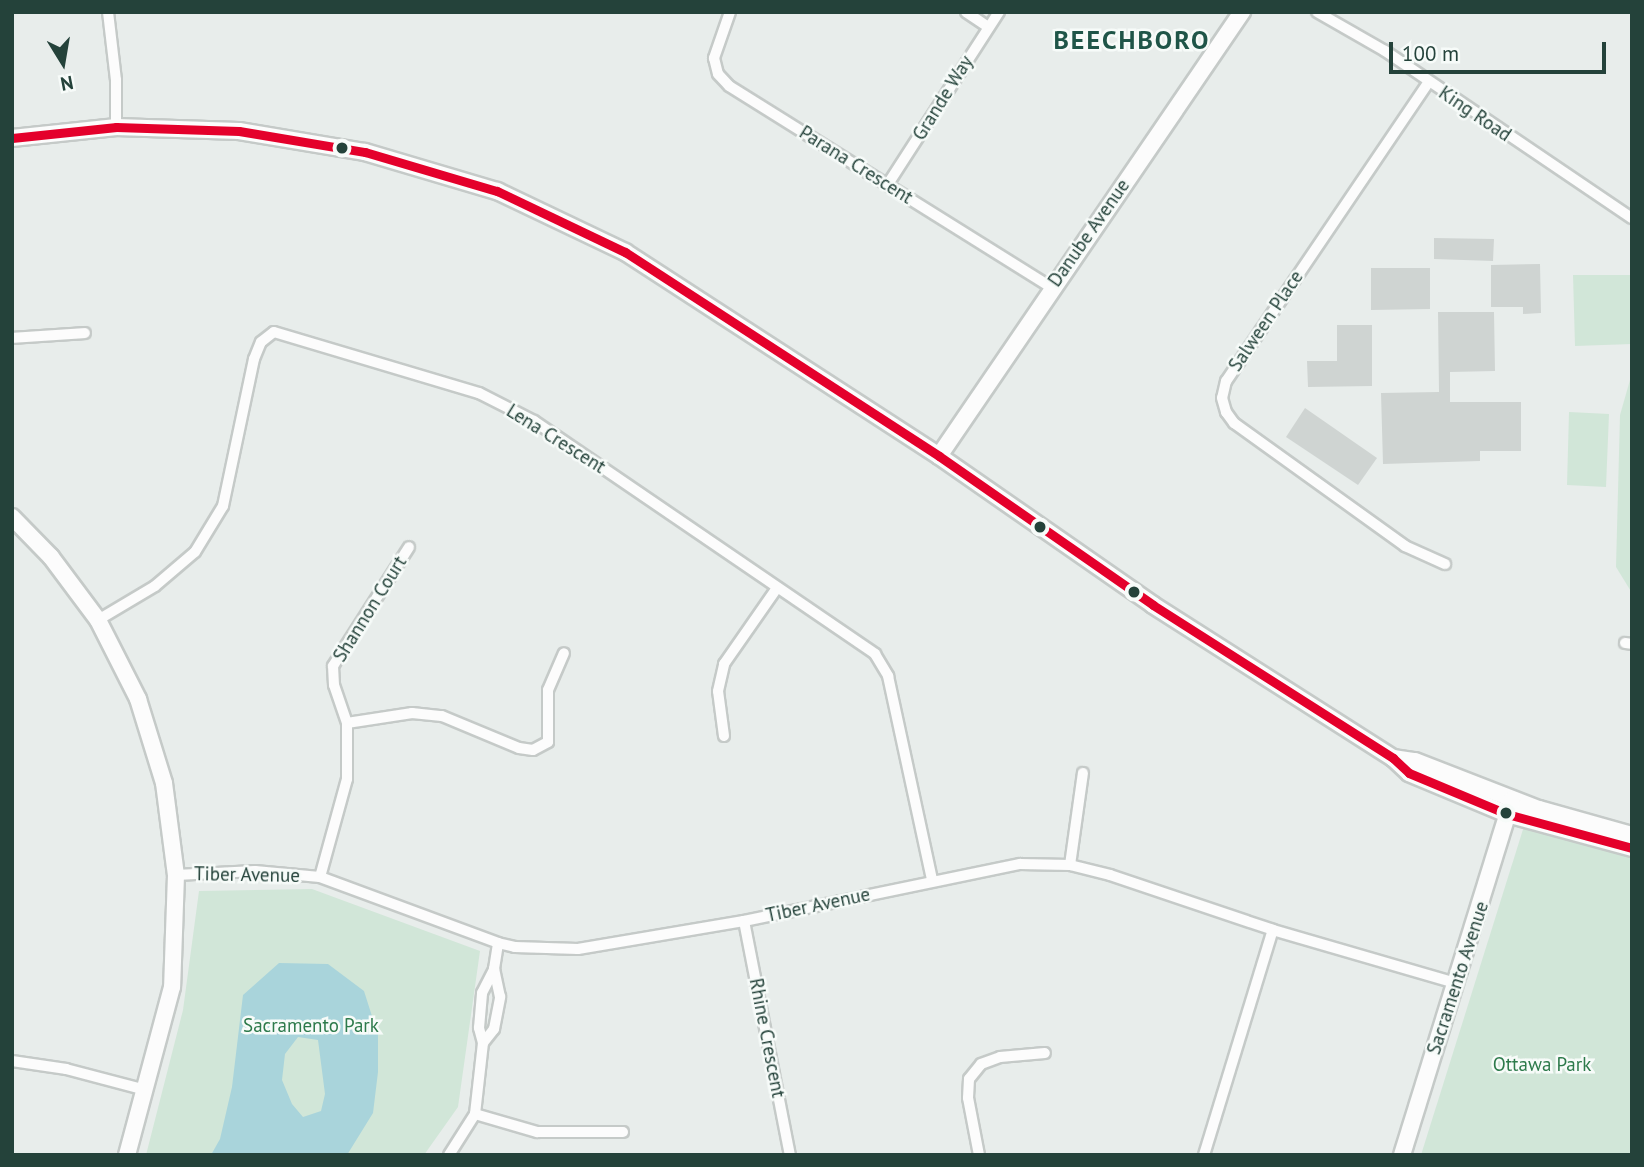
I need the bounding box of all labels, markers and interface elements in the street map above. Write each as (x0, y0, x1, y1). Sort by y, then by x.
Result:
district label: BEECHBORO (1055, 24, 1209, 56)
north arrow (28, 28, 98, 98)
scale bar (1392, 28, 1609, 72)
text: 100 m (1402, 40, 1459, 67)
street label: Grande Way (908, 51, 978, 145)
text: N (59, 71, 75, 97)
street label: King Road (1434, 81, 1516, 147)
street label: Parana Crescent (795, 121, 917, 209)
unlabelled marker (335, 141, 349, 155)
street label: Danube Avenue (1043, 175, 1135, 291)
street label: Salween Place (1224, 266, 1308, 376)
street label: Lena Crescent (502, 400, 610, 478)
unlabelled marker (1033, 520, 1047, 534)
street label: Shannon Court (328, 552, 412, 666)
unlabelled marker (1127, 585, 1141, 599)
unlabelled marker (1499, 806, 1513, 820)
street label: Tiber Avenue (194, 863, 300, 887)
street label: Tiber Avenue (764, 883, 872, 927)
street label: Sacramento Avenue (1422, 898, 1494, 1058)
street label: Rhine Crescent (744, 976, 790, 1100)
park label: Sacramento Park (243, 1015, 379, 1037)
park label: Ottawa Park (1493, 1054, 1591, 1076)

